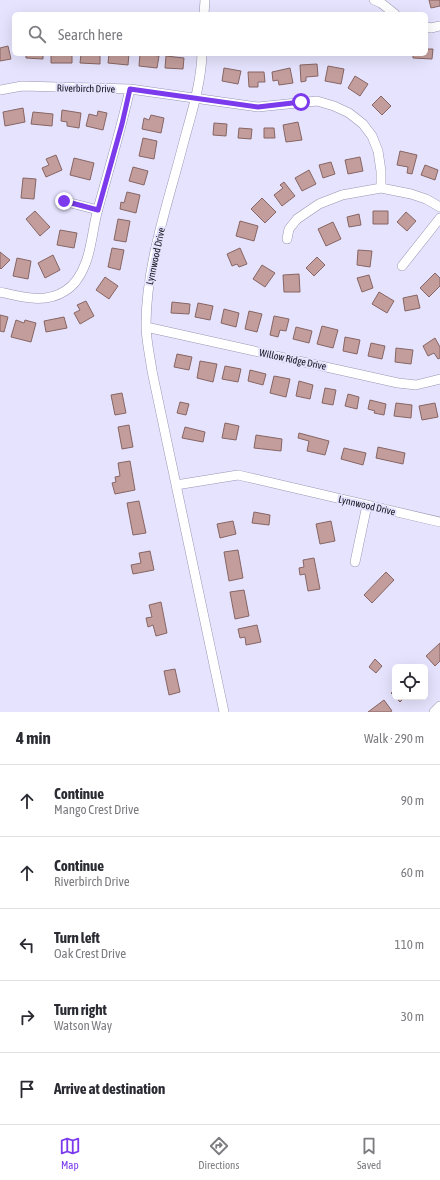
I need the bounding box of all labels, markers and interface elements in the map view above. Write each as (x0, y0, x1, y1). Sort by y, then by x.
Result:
search box (12, 12, 428, 56)
icon: search (26, 23, 48, 45)
text: Search here (58, 26, 123, 43)
street label: Riverbirch Drive (57, 82, 116, 95)
route start (292, 93, 310, 111)
route end (55, 192, 73, 210)
street label: Lynnwood Drive (144, 226, 167, 286)
street label: Willow Ridge Drive (258, 347, 328, 372)
street label: Lynnwood Drive (337, 494, 397, 517)
map controls (392, 664, 428, 700)
button: locate (392, 664, 428, 700)
text: 4 min (16, 728, 51, 748)
text: Walk · 290 m (364, 731, 424, 746)
text: Continue (54, 785, 104, 802)
icon: ahead (16, 790, 38, 812)
text: 90 m (401, 793, 424, 808)
text: Mango Crest Drive (54, 802, 139, 817)
text: Continue (54, 857, 104, 874)
icon: ahead (16, 862, 38, 884)
text: 60 m (401, 865, 424, 880)
text: Riverbirch Drive (54, 874, 130, 889)
text: Turn left (54, 929, 100, 946)
icon: left (16, 934, 38, 956)
text: 110 m (395, 937, 424, 952)
text: Oak Crest Drive (54, 946, 126, 961)
text: Turn right (54, 1001, 107, 1018)
icon: right (16, 1006, 38, 1028)
text: 30 m (401, 1009, 424, 1024)
text: Watson Way (54, 1018, 112, 1033)
icon: arrive (16, 1078, 38, 1100)
text: Arrive at destination (54, 1080, 165, 1097)
tab: Map (59, 1135, 81, 1171)
tab: Directions (198, 1135, 239, 1171)
tab: Saved (357, 1135, 381, 1171)

